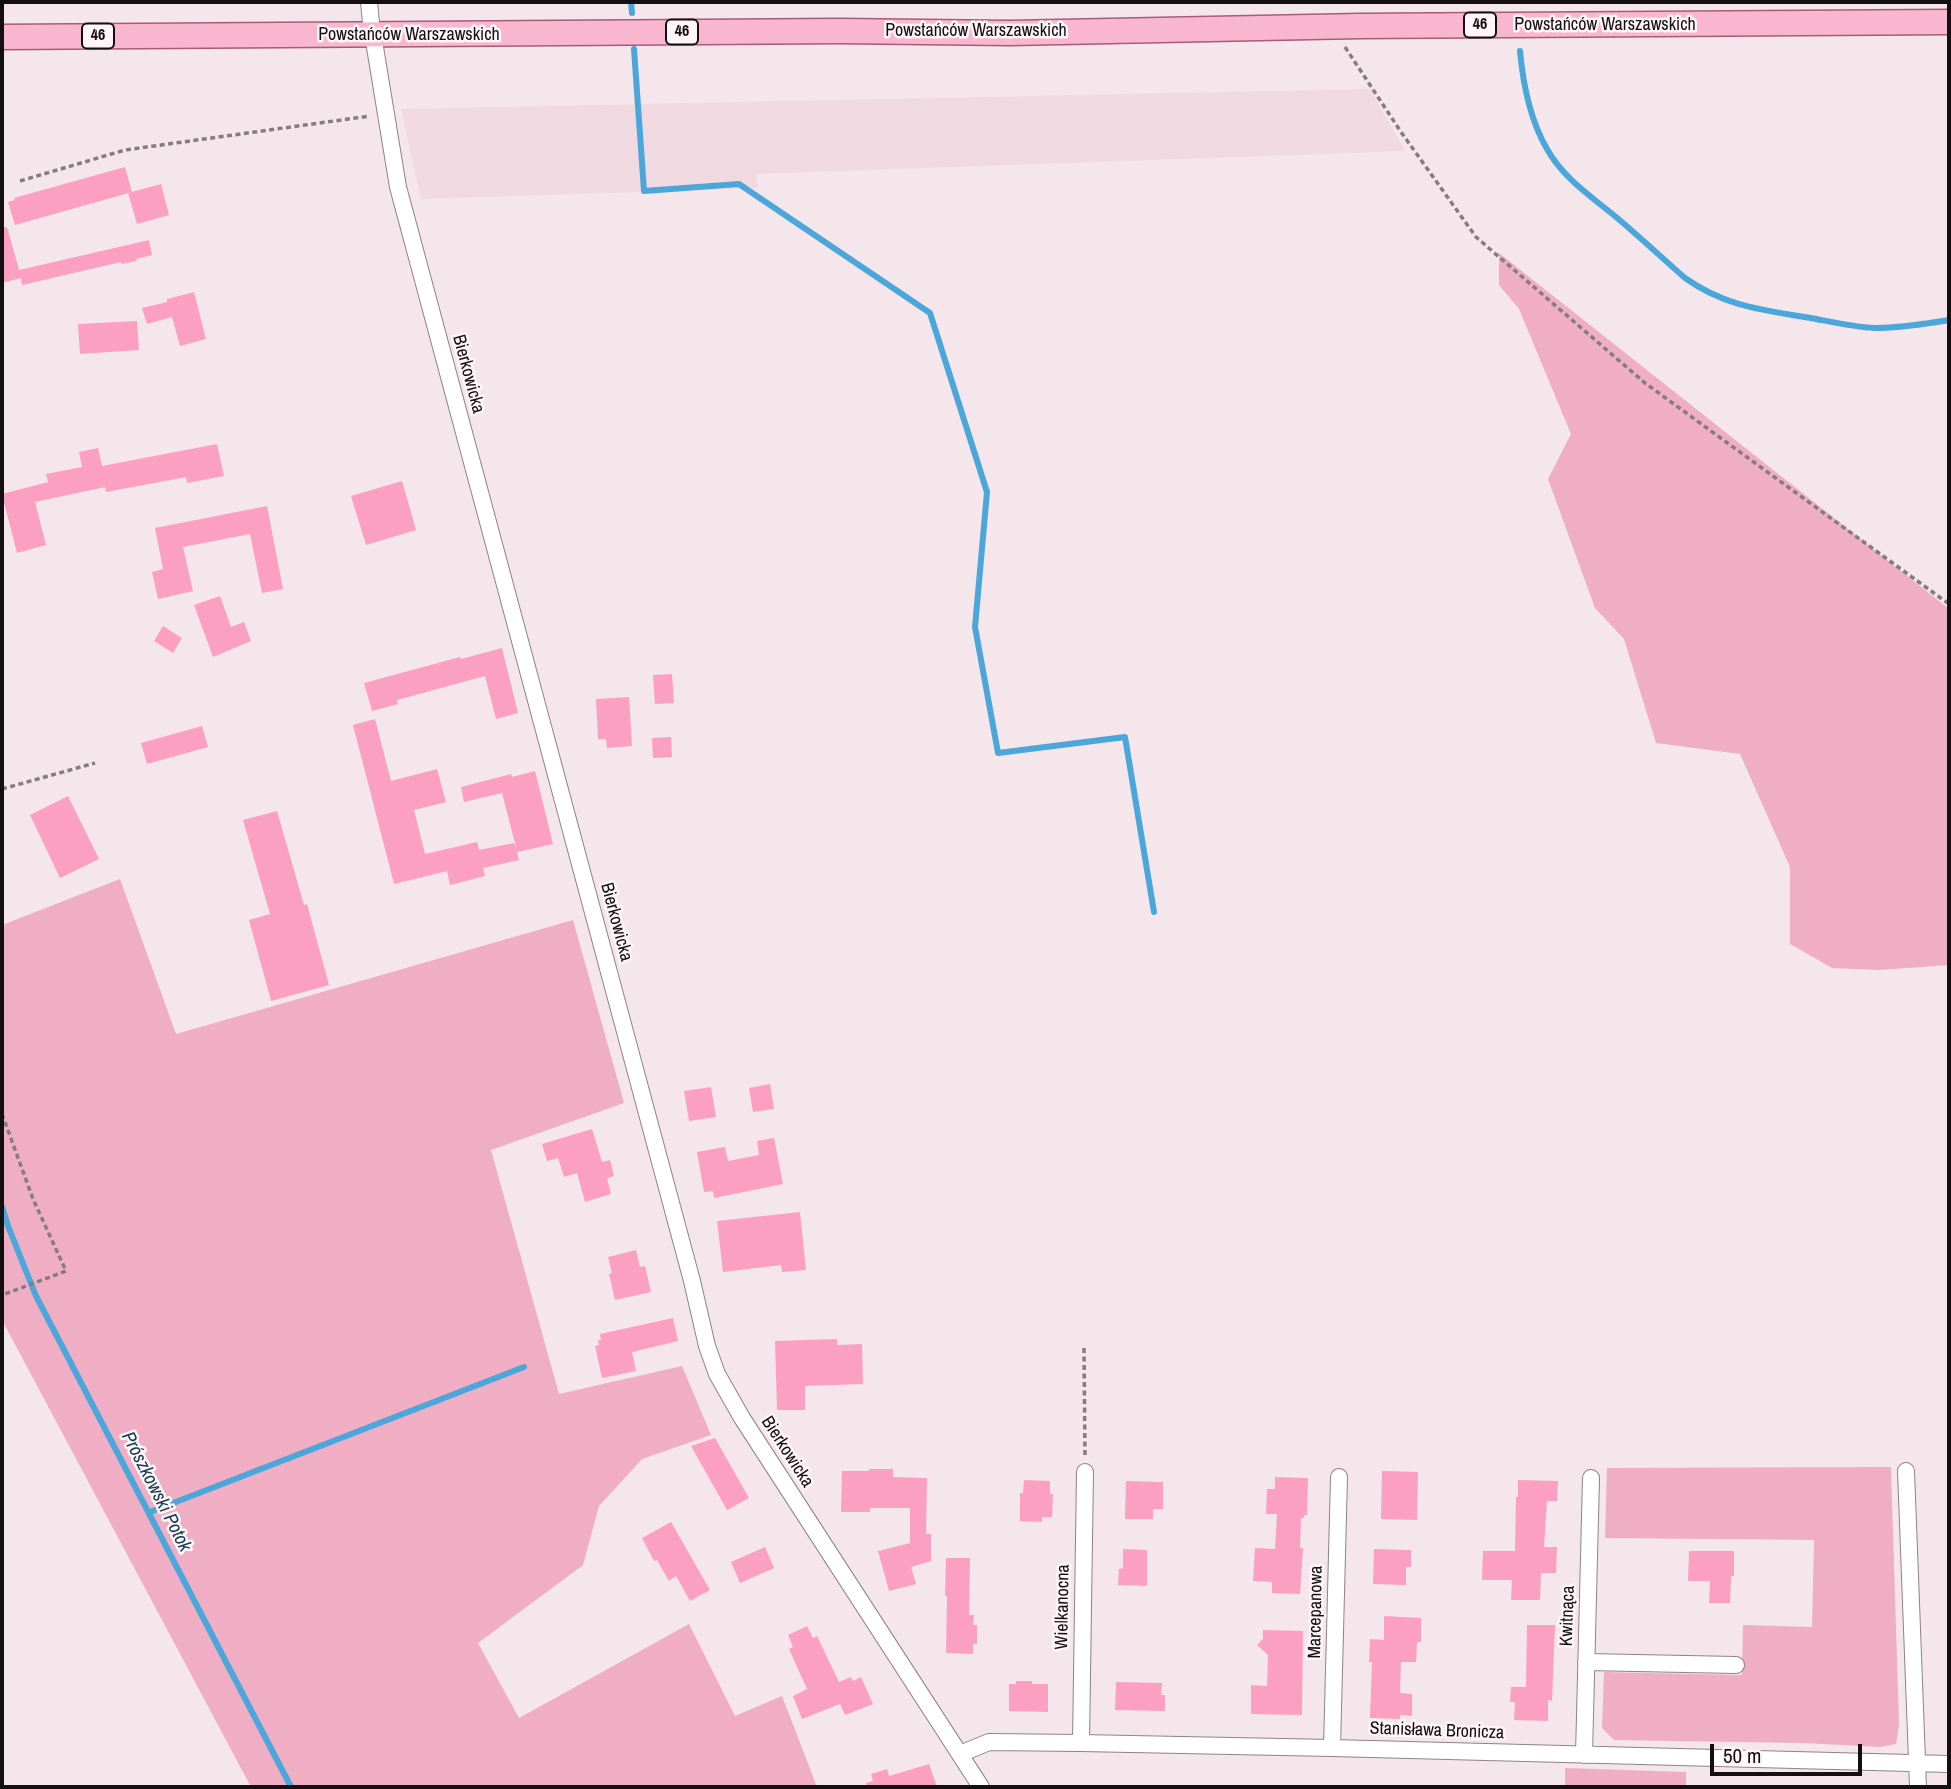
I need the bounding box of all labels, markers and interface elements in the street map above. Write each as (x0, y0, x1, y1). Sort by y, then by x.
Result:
road number: 46 (1464, 13, 1496, 38)
street label: Powstańców Warszawskich (1514, 14, 1696, 36)
road number: 46 (666, 20, 698, 44)
street label: Powstańców Warszawskich (885, 20, 1067, 42)
road number: 46 (82, 24, 114, 48)
street label: Powstańców Warszawskich (318, 24, 500, 46)
street label: Bierkowicka (447, 332, 489, 416)
street label: Bierkowicka (595, 880, 637, 964)
street label: Bierkowicka (756, 1412, 818, 1492)
water label: Prószkowski Potok (116, 1428, 196, 1556)
street label: Wielkanocna (1051, 1564, 1075, 1650)
street label: Marcepanowa (1304, 1565, 1328, 1659)
street label: Kwitnąca (1556, 1585, 1580, 1647)
street label: Stanisława Bronicza (1369, 1718, 1505, 1744)
scale bar (1713, 1730, 1865, 1774)
text: 50 m (1723, 1741, 1761, 1770)

